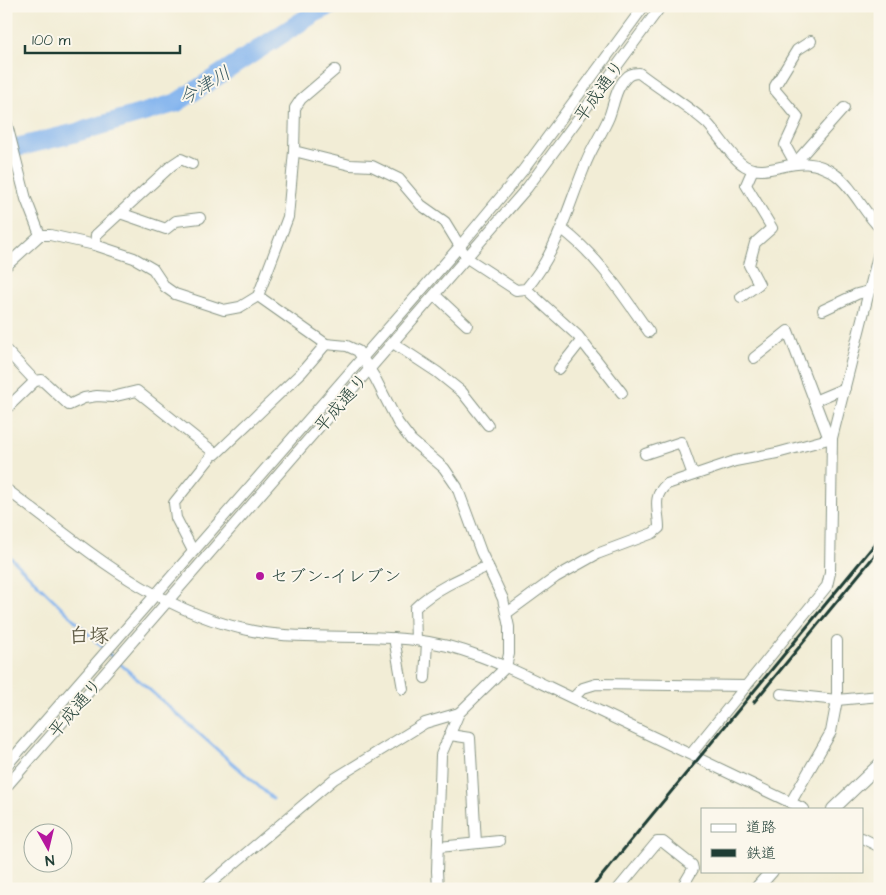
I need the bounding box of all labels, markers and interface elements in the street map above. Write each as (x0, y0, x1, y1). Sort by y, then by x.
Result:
scale bar (25, 22, 180, 54)
text: 100 m (32, 30, 71, 51)
street label: 平成通り (568, 55, 631, 128)
water label: 今津川 (173, 60, 236, 113)
street label: 平成通り (308, 368, 374, 439)
place label: セブン-イレブン (270, 564, 402, 589)
marker: セブン-イレブン (254, 570, 266, 582)
district label: 白塚 (69, 622, 109, 650)
street label: 平成通り (42, 673, 108, 744)
legend (701, 808, 864, 872)
text: 道路 (746, 817, 776, 838)
north arrow (22, 822, 72, 872)
text: 鉄道 (746, 843, 776, 864)
text: N (44, 849, 55, 870)

